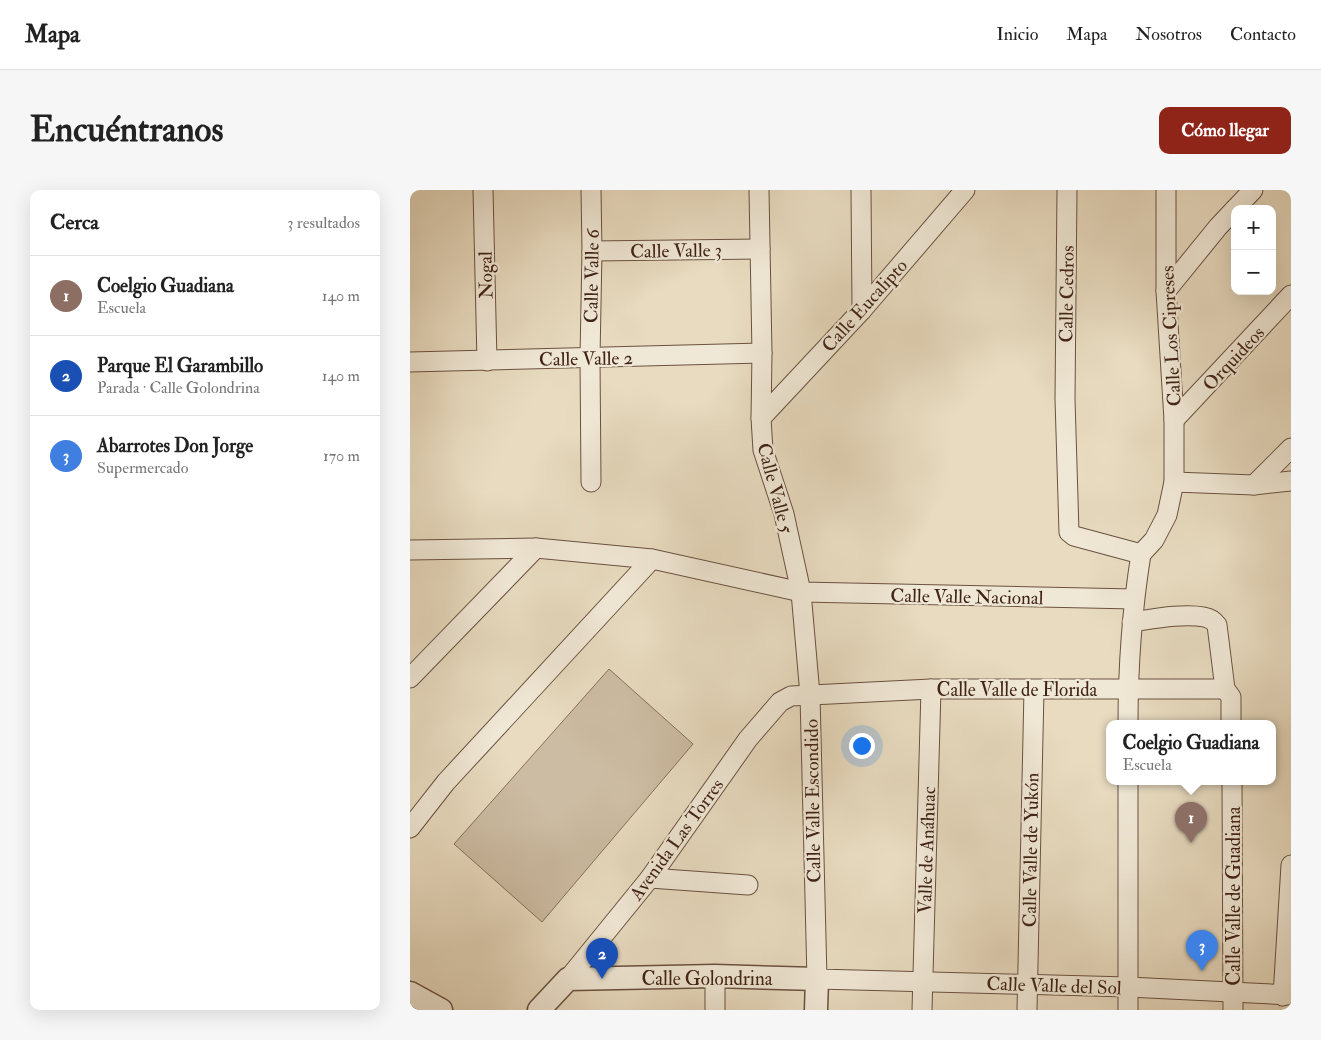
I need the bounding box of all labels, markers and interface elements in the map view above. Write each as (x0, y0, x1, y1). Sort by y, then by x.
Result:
text: Mapa (25, 19, 80, 50)
text: Inicio (996, 23, 1038, 46)
text: Mapa (1066, 23, 1108, 46)
text: Nosotros (1136, 23, 1202, 46)
text: Contacto (1230, 23, 1296, 46)
button: Cómo llegar (1159, 107, 1291, 154)
text: Encuéntranos (30, 108, 223, 152)
map controls (1231, 205, 1276, 295)
button: + (1231, 205, 1276, 250)
text: Cerca (50, 209, 99, 236)
text: 3 resultados (287, 213, 360, 233)
street label: Calle Valle 6 (579, 227, 605, 323)
street label: Calle Valle 3 (630, 238, 722, 264)
street label: Calle Cedros (1054, 245, 1080, 343)
button: − (1231, 250, 1276, 295)
street label: Nogal (474, 251, 498, 299)
street label: Calle Eucalipto (817, 254, 914, 358)
street label: Calle Los Cipreses (1155, 265, 1188, 407)
text: Coelgio Guadiana (97, 274, 234, 298)
text: 1 (63, 286, 69, 306)
text: 140 m (322, 286, 360, 306)
text: Escuela (97, 298, 146, 318)
street label: Orquideos (1198, 321, 1270, 396)
street label: Calle Valle 2 (539, 346, 633, 372)
text: Parque El Garambillo (97, 354, 263, 378)
text: 2 (62, 366, 70, 386)
text: 140 m (322, 366, 360, 386)
text: Parada · Calle Golondrina (97, 378, 260, 398)
text: Abarrotes Don Jorge (97, 434, 253, 458)
street label: Calle Valle 5 (751, 440, 799, 537)
text: 3 (63, 446, 69, 466)
text: 170 m (323, 446, 360, 466)
text: Supermercado (97, 458, 188, 478)
street label: Calle Valle Nacional (890, 584, 1044, 610)
street label: Calle Valle de Florida (937, 678, 1098, 702)
street label: Calle Valle Escondido (800, 719, 826, 883)
popup (1106, 720, 1276, 785)
text: Coelgio Guadiana (1123, 731, 1259, 755)
your location (849, 733, 875, 759)
text: Escuela (1123, 755, 1172, 775)
street label: Calle Valle de Yukón (1018, 772, 1044, 928)
street label: Avenida Las Torres (624, 774, 729, 906)
street label: Valle de Anáhuac (913, 786, 941, 914)
pin: 1 (1175, 802, 1207, 843)
street label: Calle Valle de Guadiana (1222, 806, 1246, 986)
pin: 3 (1186, 930, 1218, 971)
pin: 2 (586, 938, 618, 979)
street label: Calle Golondrina (641, 967, 773, 991)
street label: Calle Valle del Sol (986, 972, 1122, 1000)

